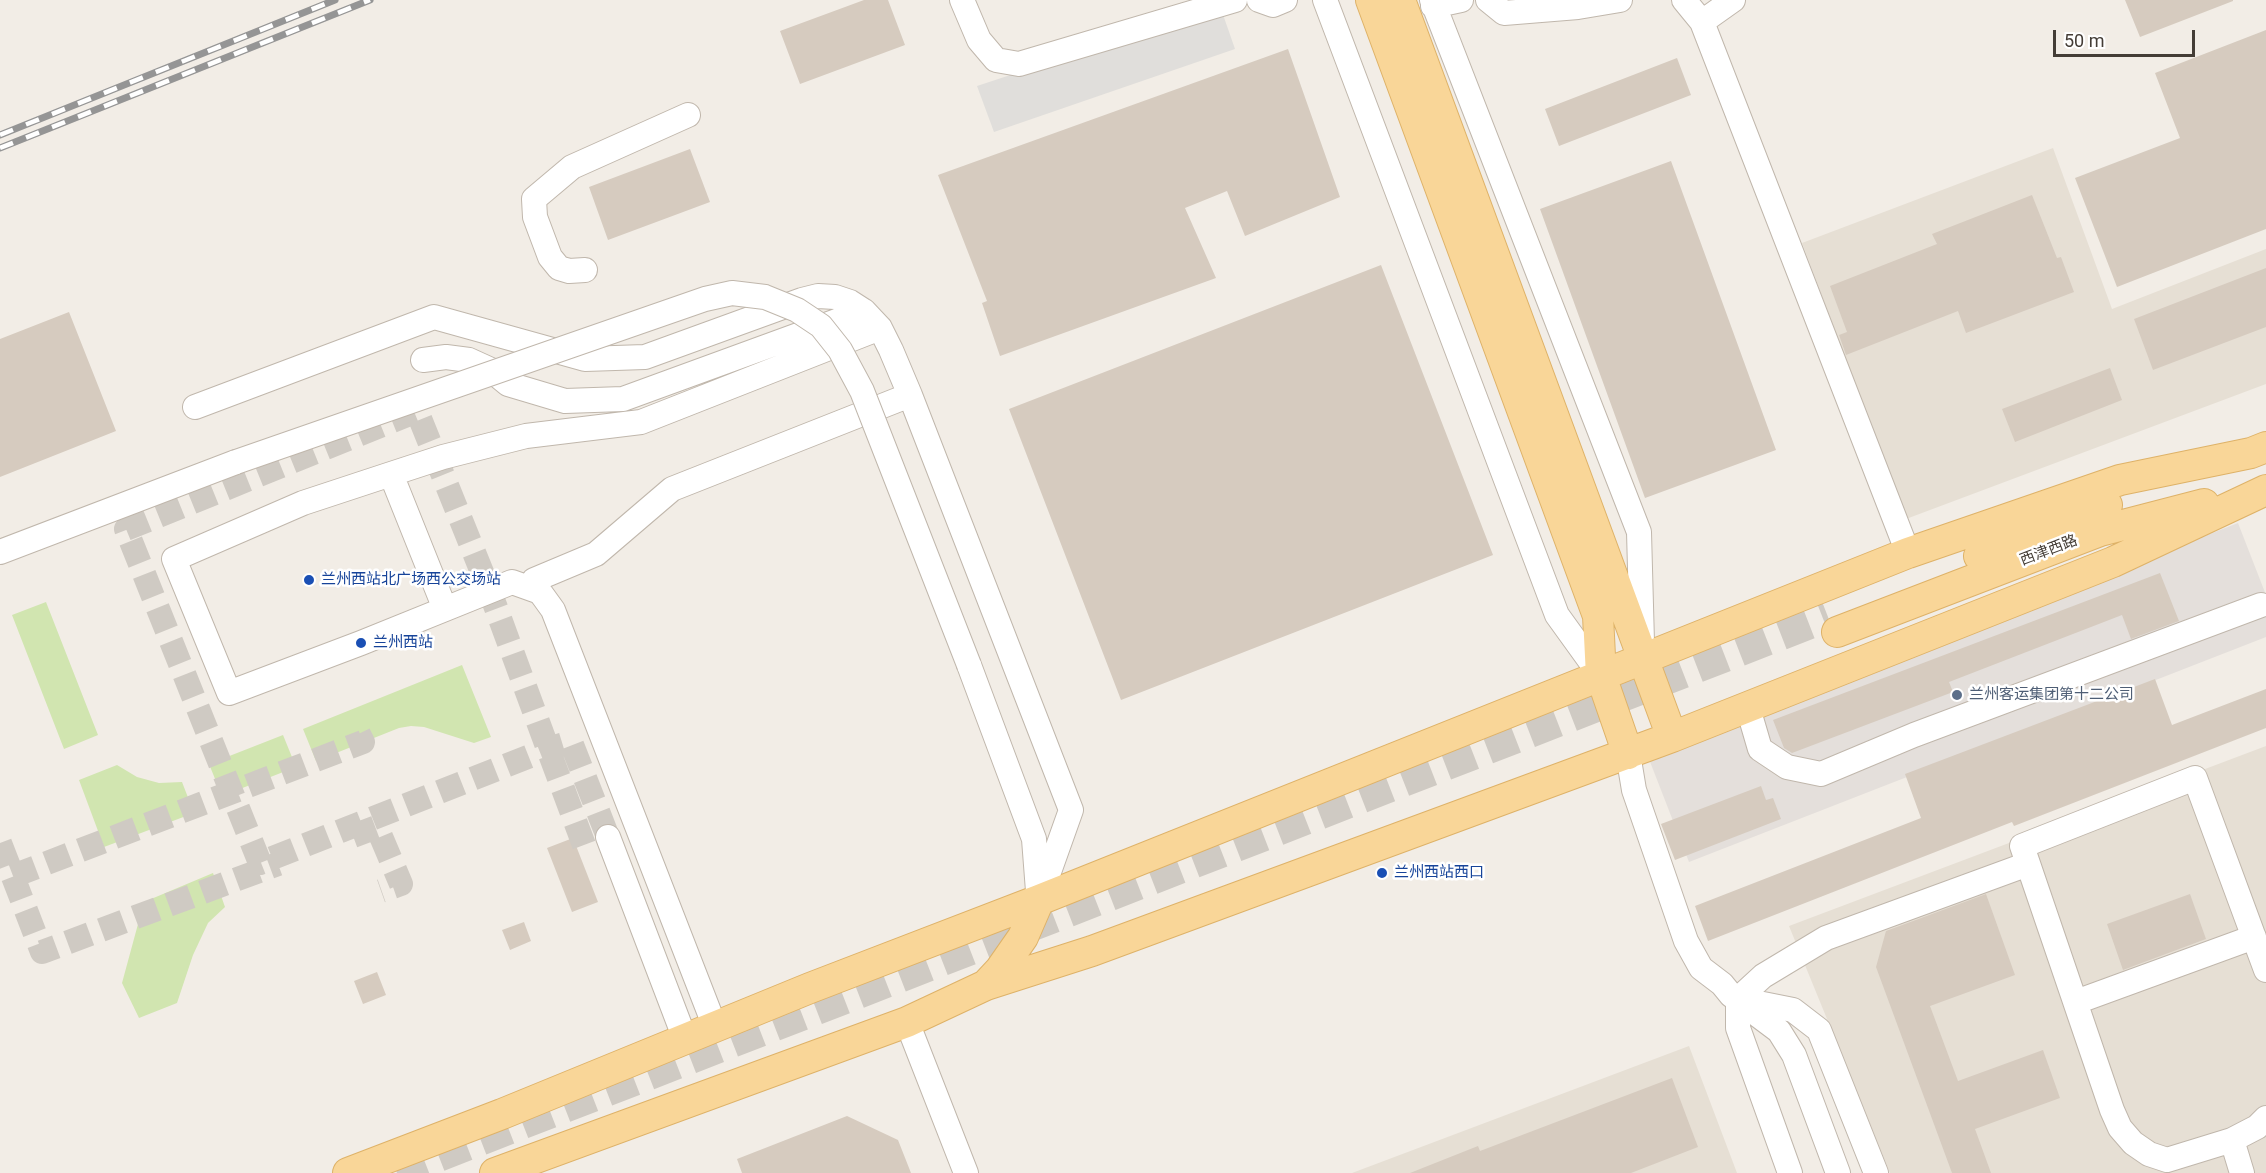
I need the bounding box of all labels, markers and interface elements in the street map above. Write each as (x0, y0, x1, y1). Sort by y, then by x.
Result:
scale bar (2056, 18, 2198, 56)
text: 50 m (2064, 30, 2104, 51)
street label: 西津西路 (2018, 532, 2080, 570)
place label: 兰州西站北广场西公交场站 (321, 571, 501, 589)
marker: 兰州西站北广场西公交场站 (302, 573, 316, 587)
place label: 兰州西站 (373, 634, 433, 652)
marker: 兰州西站 (354, 636, 368, 650)
place label: 兰州客运集团第十二公司 (1969, 686, 2134, 704)
marker: 兰州客运集团第十二公司 (1950, 688, 1964, 702)
place label: 兰州西站西口 (1394, 864, 1484, 882)
marker: 兰州西站西口 (1375, 866, 1389, 880)

